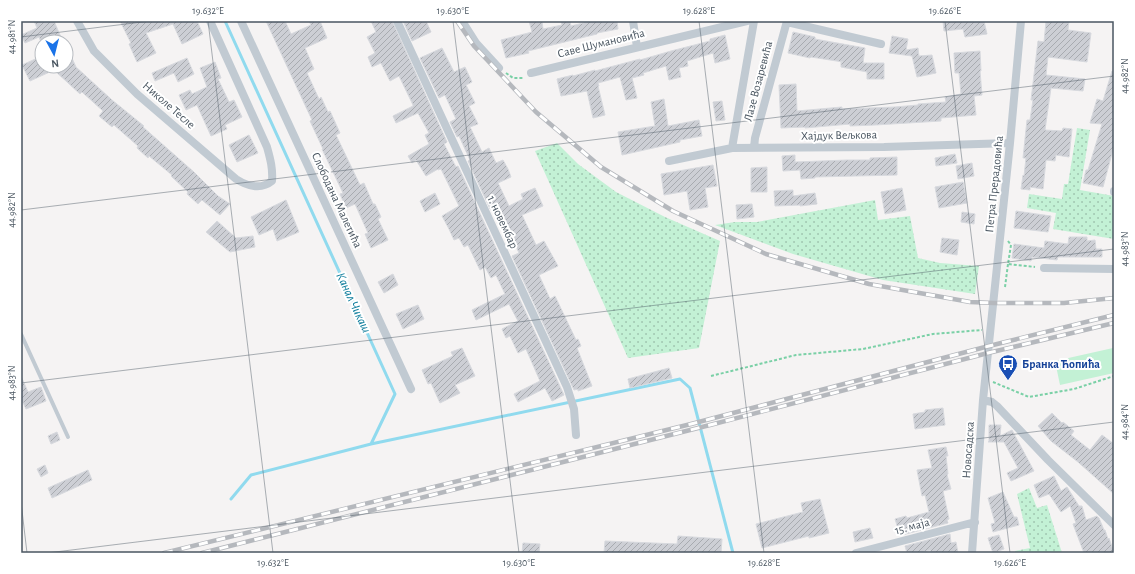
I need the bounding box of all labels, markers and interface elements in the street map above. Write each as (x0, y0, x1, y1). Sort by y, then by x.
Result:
text: 19.632°E (192, 6, 224, 16)
text: 19.630°E (437, 6, 469, 16)
text: 19.628°E (683, 6, 715, 16)
text: 19.626°E (929, 6, 961, 16)
text: 44.981°N (7, 20, 17, 54)
street label: Саве Шумановића (556, 26, 647, 61)
north arrow (34, 34, 74, 74)
street label: Лазе Возаревића (742, 39, 775, 122)
text: N (51, 58, 60, 69)
text: 44.982°N (1120, 58, 1130, 94)
street label: Николе Тесле (141, 79, 197, 131)
street label: Хајдук Вељкова (801, 128, 878, 143)
street label: Петра Прерадовића (983, 134, 1005, 233)
street label: Слободана Малетића (310, 150, 365, 250)
text: 44.982°N (7, 192, 17, 228)
street label: 1. новембар (486, 194, 520, 250)
text: 44.983°N (1120, 231, 1130, 267)
water label: Канал Чикаш (333, 271, 373, 335)
bus stop icon: Бранка Ћопића (997, 353, 1019, 381)
place label: Бранка Ћопића (1022, 358, 1100, 370)
text: 44.983°N (7, 365, 17, 401)
text: 44.984°N (1120, 404, 1130, 440)
street label: Новосадска (960, 421, 976, 479)
street label: 15. маја (893, 515, 931, 537)
text: 19.632°E (257, 558, 289, 568)
text: 19.630°E (503, 558, 535, 568)
text: 19.628°E (748, 558, 780, 568)
text: 19.626°E (994, 558, 1026, 568)

